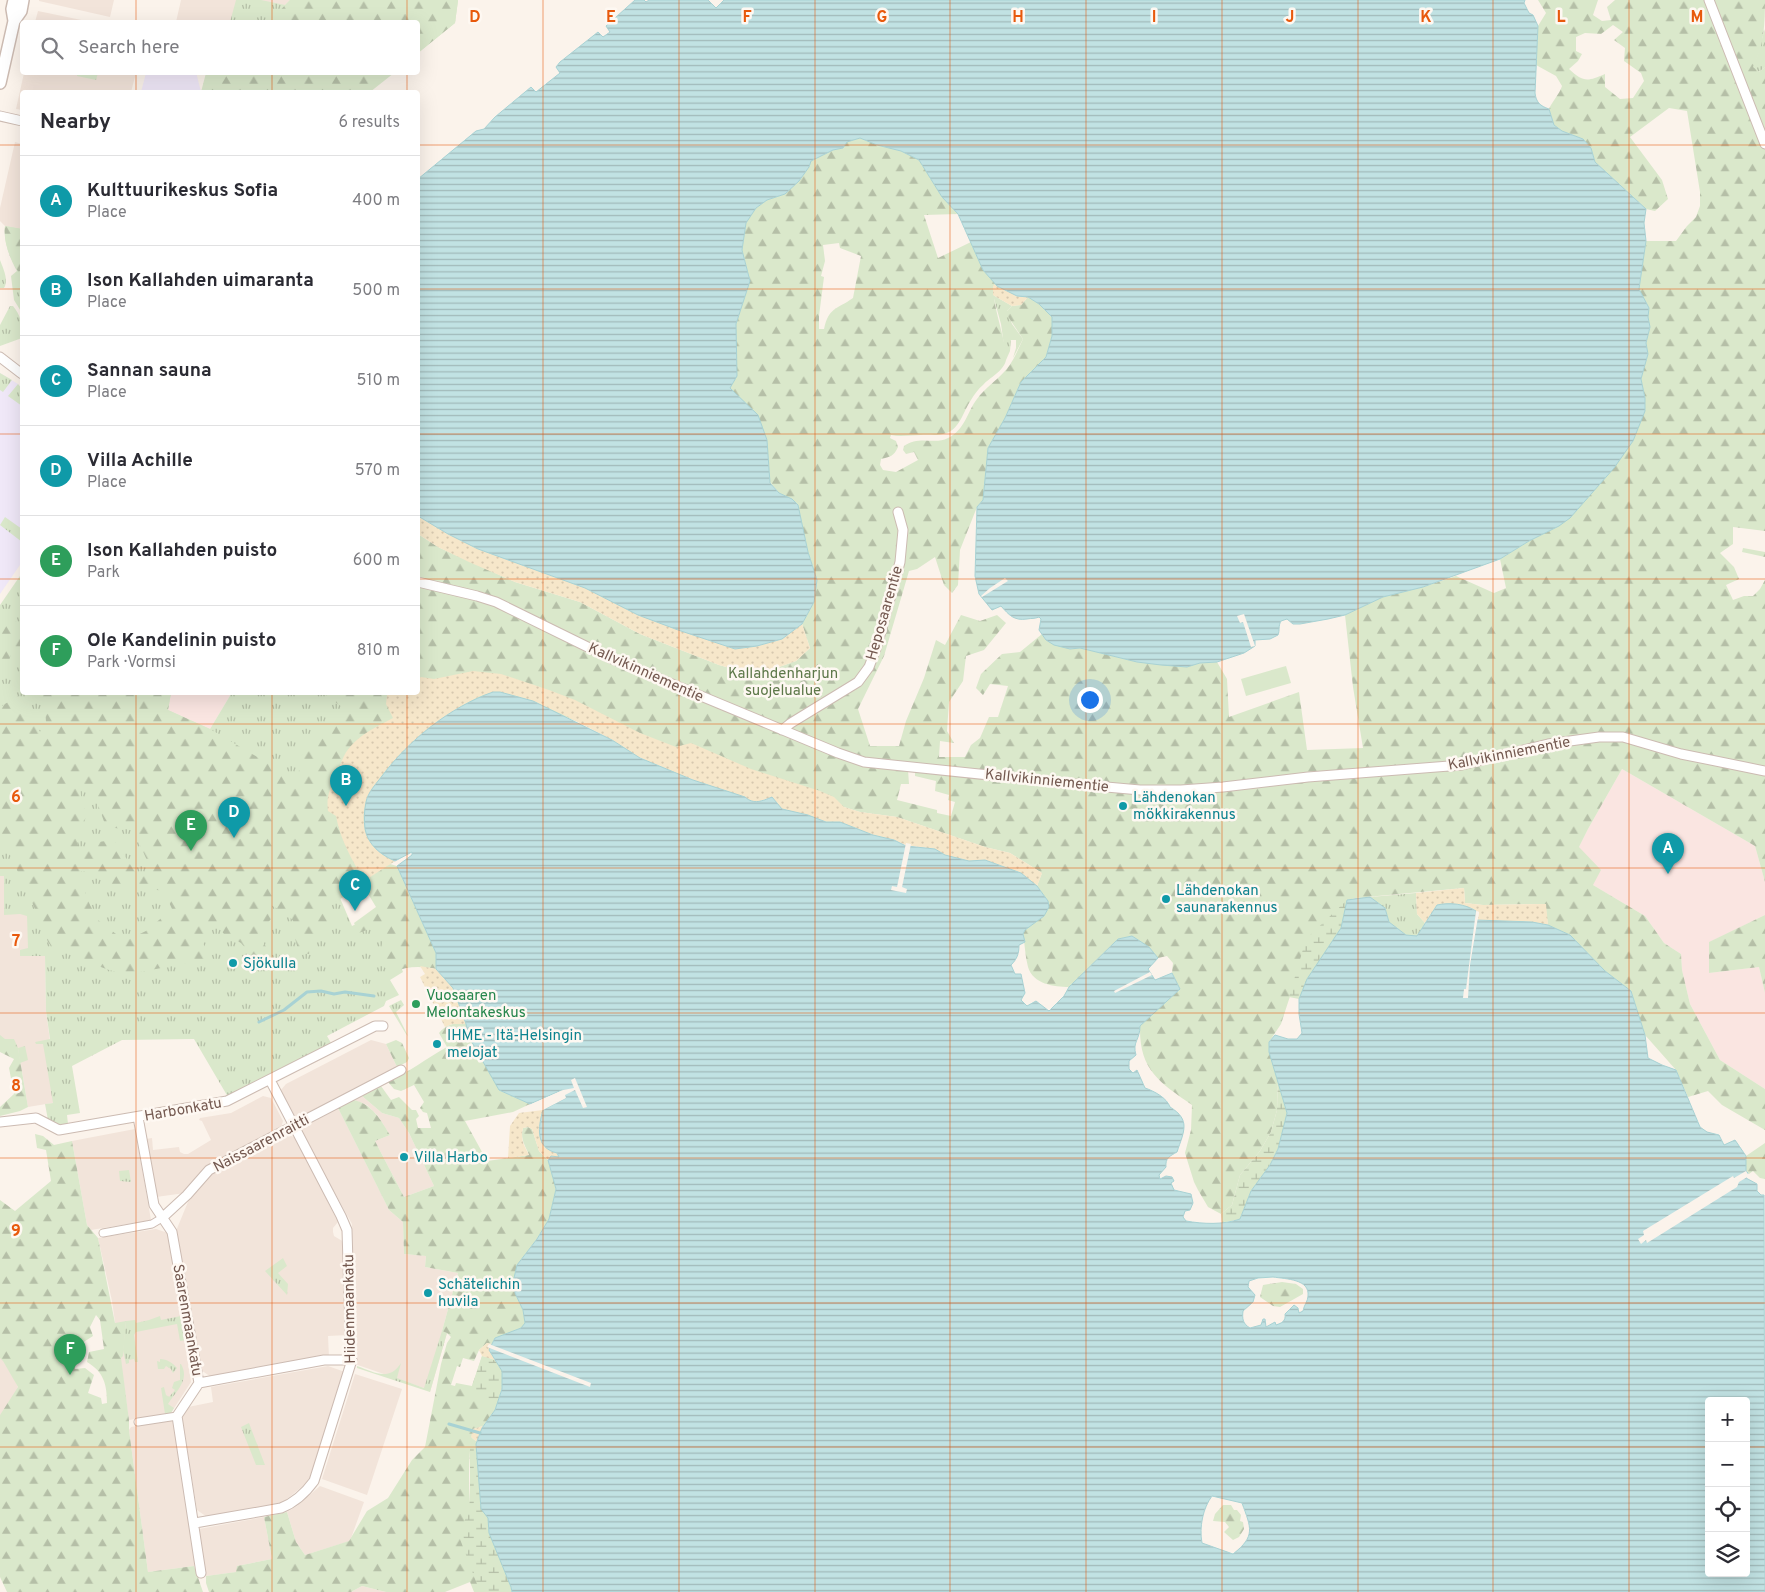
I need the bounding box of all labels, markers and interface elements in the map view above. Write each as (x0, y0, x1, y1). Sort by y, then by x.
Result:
text: D (469, 8, 481, 28)
text: E (606, 8, 616, 28)
text: F (742, 8, 752, 28)
text: G (877, 8, 887, 28)
text: H (1012, 8, 1024, 28)
text: I (1152, 8, 1156, 28)
text: J (1286, 8, 1294, 28)
text: K (1420, 8, 1432, 28)
text: L (1556, 8, 1566, 28)
text: M (1691, 8, 1703, 28)
search box (20, 20, 420, 75)
icon: search (38, 34, 66, 62)
text: Search here (78, 36, 180, 60)
text: Nearby (40, 109, 111, 136)
text: 6 results (338, 113, 400, 133)
text: Kulttuurikeskus Sofia (87, 179, 278, 203)
text: A (50, 191, 62, 211)
text: 400 m (352, 191, 400, 211)
text: Place (87, 203, 127, 223)
text: Ison Kallahden uimaranta (87, 269, 314, 293)
text: B (50, 281, 62, 301)
text: 500 m (352, 281, 400, 301)
text: Place (87, 293, 127, 313)
text: Sannan sauna (87, 359, 212, 383)
text: C (51, 371, 61, 391)
text: 510 m (357, 371, 400, 391)
text: Place (87, 383, 127, 403)
text: Villa Achille (87, 449, 193, 473)
text: D (50, 461, 62, 481)
text: 570 m (355, 461, 400, 481)
text: Place (87, 473, 127, 493)
text: Ison Kallahden puisto (87, 539, 277, 563)
text: E (51, 551, 61, 571)
text: 600 m (353, 551, 400, 571)
text: Park (87, 563, 120, 583)
street label: Heposaarentie (863, 564, 908, 663)
text: Ole Kandelinin puisto (87, 629, 276, 653)
street label: Kallvikinniementie (585, 639, 706, 707)
text: F (51, 641, 61, 661)
text: 810 m (357, 641, 400, 661)
text: Park · Vormsi (87, 653, 176, 673)
park label: Kallahdenharjun suojelualue (728, 665, 838, 701)
your location (1077, 687, 1103, 713)
street label: Kallvikinniementie (1446, 733, 1572, 776)
pin: B (330, 765, 362, 806)
street label: Kallvikinniementie (984, 766, 1110, 797)
text: 6 (11, 788, 21, 808)
place label: Lähdenokan mökkirakennus (1133, 789, 1236, 825)
pin: D (218, 797, 250, 838)
marker: Lähdenokan mökkirakennus (1117, 800, 1129, 812)
pin: E (175, 810, 207, 851)
pin: A (1652, 833, 1684, 874)
pin: C (339, 870, 371, 911)
place label: Lähdenokan saunarakennus (1176, 882, 1278, 918)
marker: Lähdenokan saunarakennus (1160, 893, 1172, 905)
text: 7 (12, 932, 20, 952)
place label: Sjökulla (243, 955, 296, 974)
marker: Sjökulla (227, 957, 239, 969)
place label: Vuosaaren Melontakeskus (426, 987, 526, 1023)
marker: Vuosaaren Melontakeskus (410, 998, 422, 1010)
place label: IHME - Itä-Helsingin melojat (447, 1027, 582, 1063)
marker: IHME - Itä-Helsingin melojat (431, 1038, 443, 1050)
text: 8 (11, 1077, 21, 1097)
street label: Harbonkatu (143, 1094, 223, 1127)
street label: Naissaarenraitti (210, 1111, 313, 1178)
place label: Villa Harbo (414, 1149, 488, 1168)
marker: Villa Harbo (398, 1151, 410, 1163)
text: 9 (11, 1222, 21, 1242)
street label: Hiidenmaankatu (340, 1254, 361, 1364)
street label: Saarenmaankatu (167, 1263, 206, 1378)
place label: Schätelichin huvila (438, 1276, 520, 1312)
marker: Schätelichin huvila (422, 1287, 434, 1299)
pin: F (54, 1334, 86, 1375)
map controls (1705, 1397, 1750, 1577)
button: + (1705, 1397, 1750, 1442)
button: − (1705, 1442, 1750, 1487)
button: locate (1705, 1487, 1750, 1532)
button: layers (1705, 1532, 1750, 1577)

